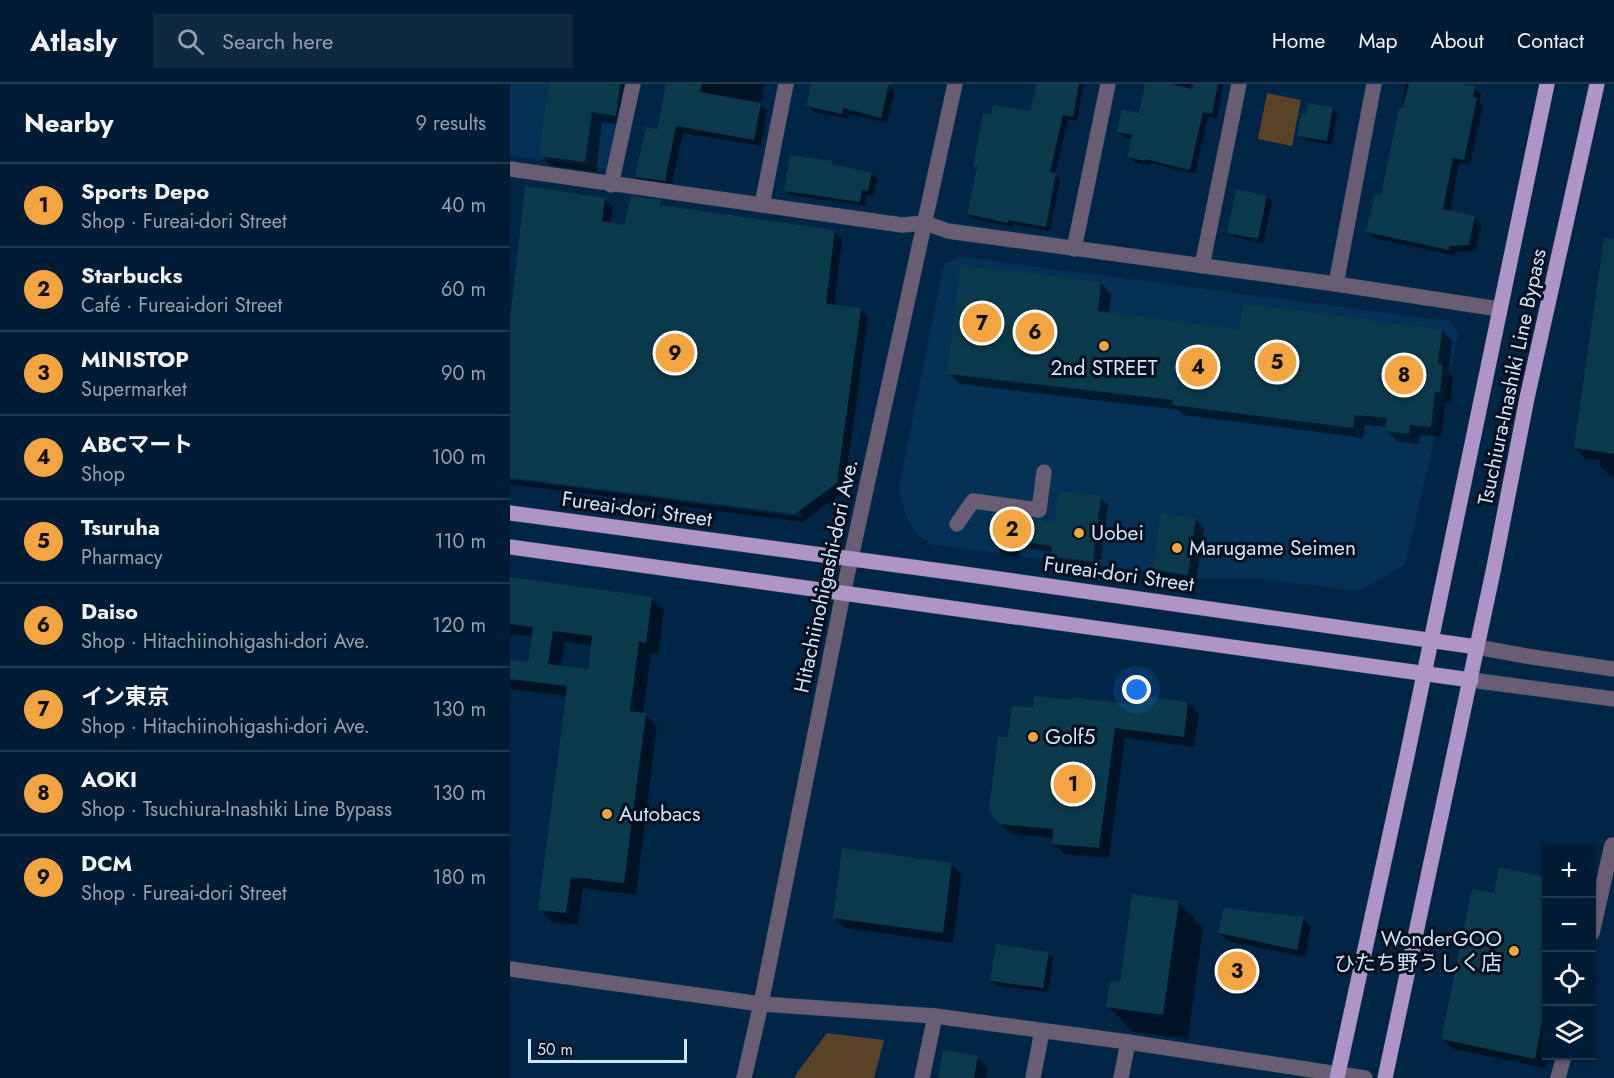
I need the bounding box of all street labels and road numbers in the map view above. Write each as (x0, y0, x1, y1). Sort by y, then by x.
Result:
street label: Tsuchiura-Inashiki Line Bypass (1470, 246, 1554, 508)
street label: Hitachiinohigashi-dori Ave. (787, 456, 865, 696)
street label: Fureai-dori Street (560, 484, 714, 534)
street label: Fureai-dori Street (1042, 549, 1196, 599)

